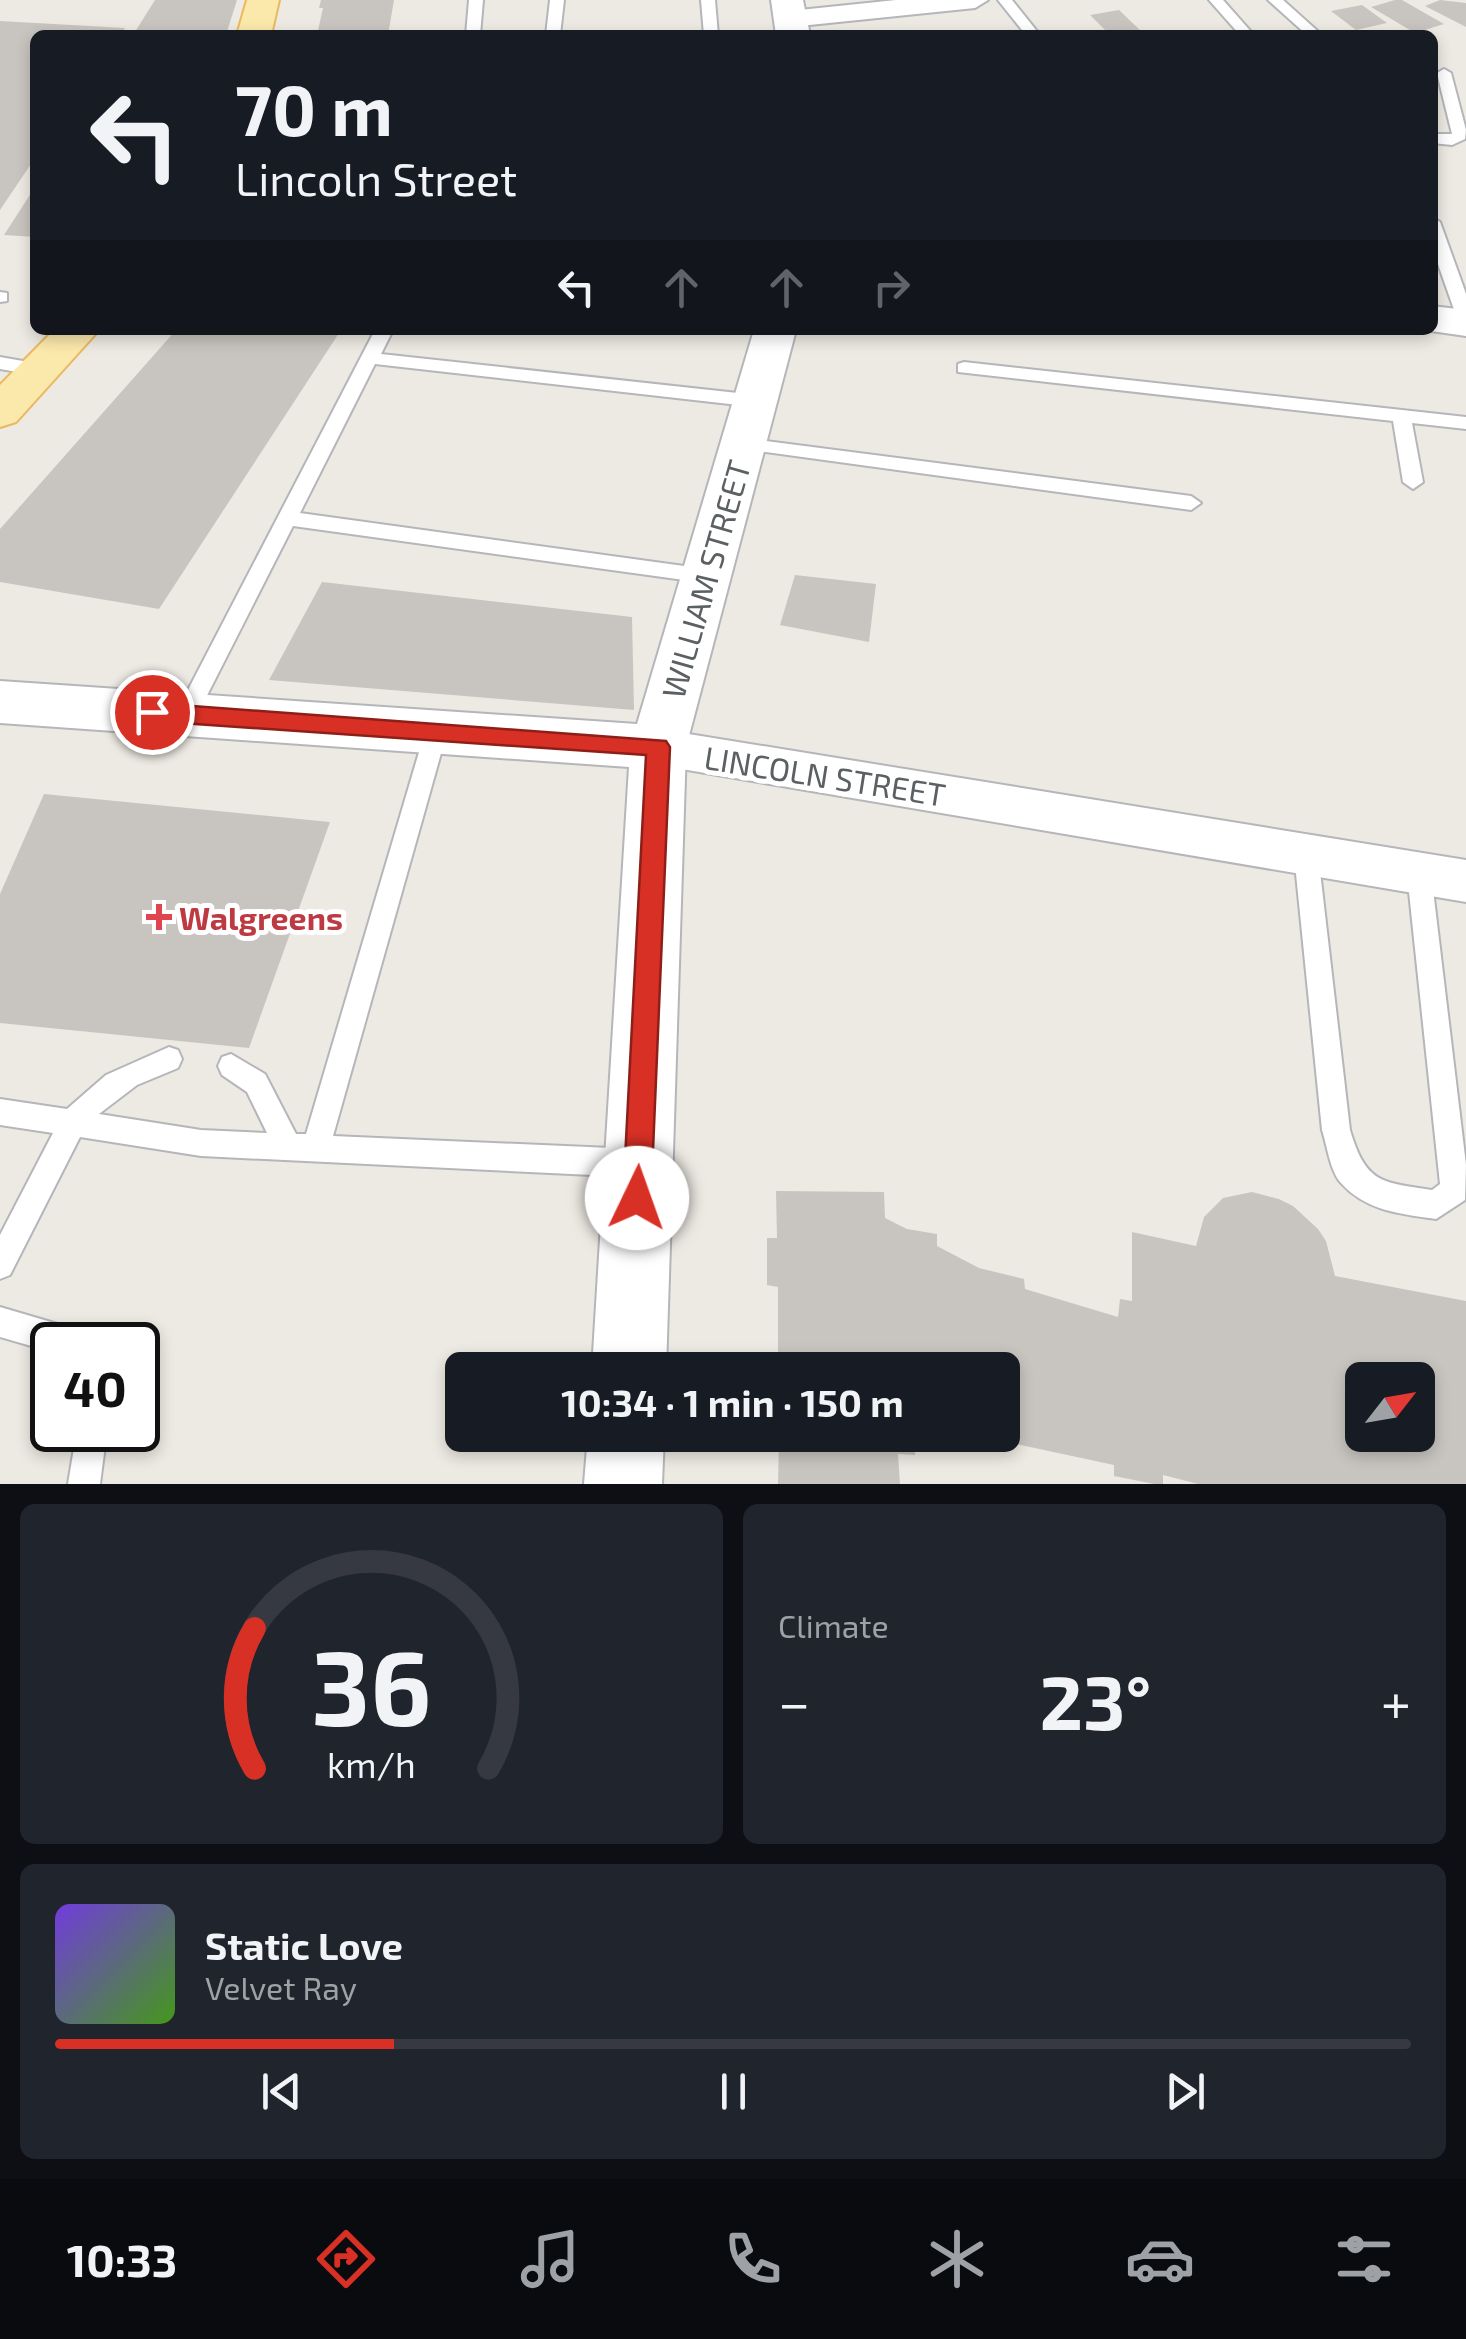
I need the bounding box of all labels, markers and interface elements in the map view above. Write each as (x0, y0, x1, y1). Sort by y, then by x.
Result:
text: 70 m (235, 66, 393, 150)
icon: left (70, 70, 200, 200)
text: Lincoln Street (235, 151, 517, 205)
icon: left (549, 260, 604, 315)
icon: ahead (654, 260, 709, 315)
icon: ahead (759, 260, 814, 315)
icon: right (864, 260, 919, 315)
street label: WILLIAM STREET (653, 456, 757, 702)
pin (110, 670, 195, 755)
icon: arrive (125, 685, 180, 740)
street label: LINCOLN STREET (702, 737, 948, 813)
place label: Walgreens (179, 898, 343, 936)
marker: Walgreens (148, 906, 170, 928)
position arrow (585, 1146, 689, 1250)
speed limit sign: 40 (30, 1322, 160, 1452)
north arrow (1345, 1362, 1435, 1452)
map controls (1345, 1362, 1435, 1452)
text: 10:34 · 1 min · 150 m (561, 1379, 904, 1425)
text: Climate (778, 1606, 889, 1644)
text: 36 (311, 1622, 432, 1747)
text: 23° (1039, 1655, 1151, 1745)
text: − (778, 1668, 810, 1734)
text: + (1381, 1668, 1411, 1734)
text: km/h (327, 1742, 416, 1785)
text: Static Love (205, 1922, 403, 1968)
text: Velvet Ray (205, 1968, 357, 2006)
icon: previous (254, 2064, 309, 2119)
icon: pause (706, 2064, 761, 2119)
icon: next (1158, 2064, 1213, 2119)
icon: directions (311, 2224, 381, 2294)
icon: music (515, 2224, 585, 2294)
icon: phone (718, 2224, 788, 2294)
icon: climate (922, 2224, 992, 2294)
icon: car (1125, 2224, 1195, 2294)
icon: filters (1329, 2224, 1399, 2294)
text: 10:33 (67, 2232, 177, 2286)

